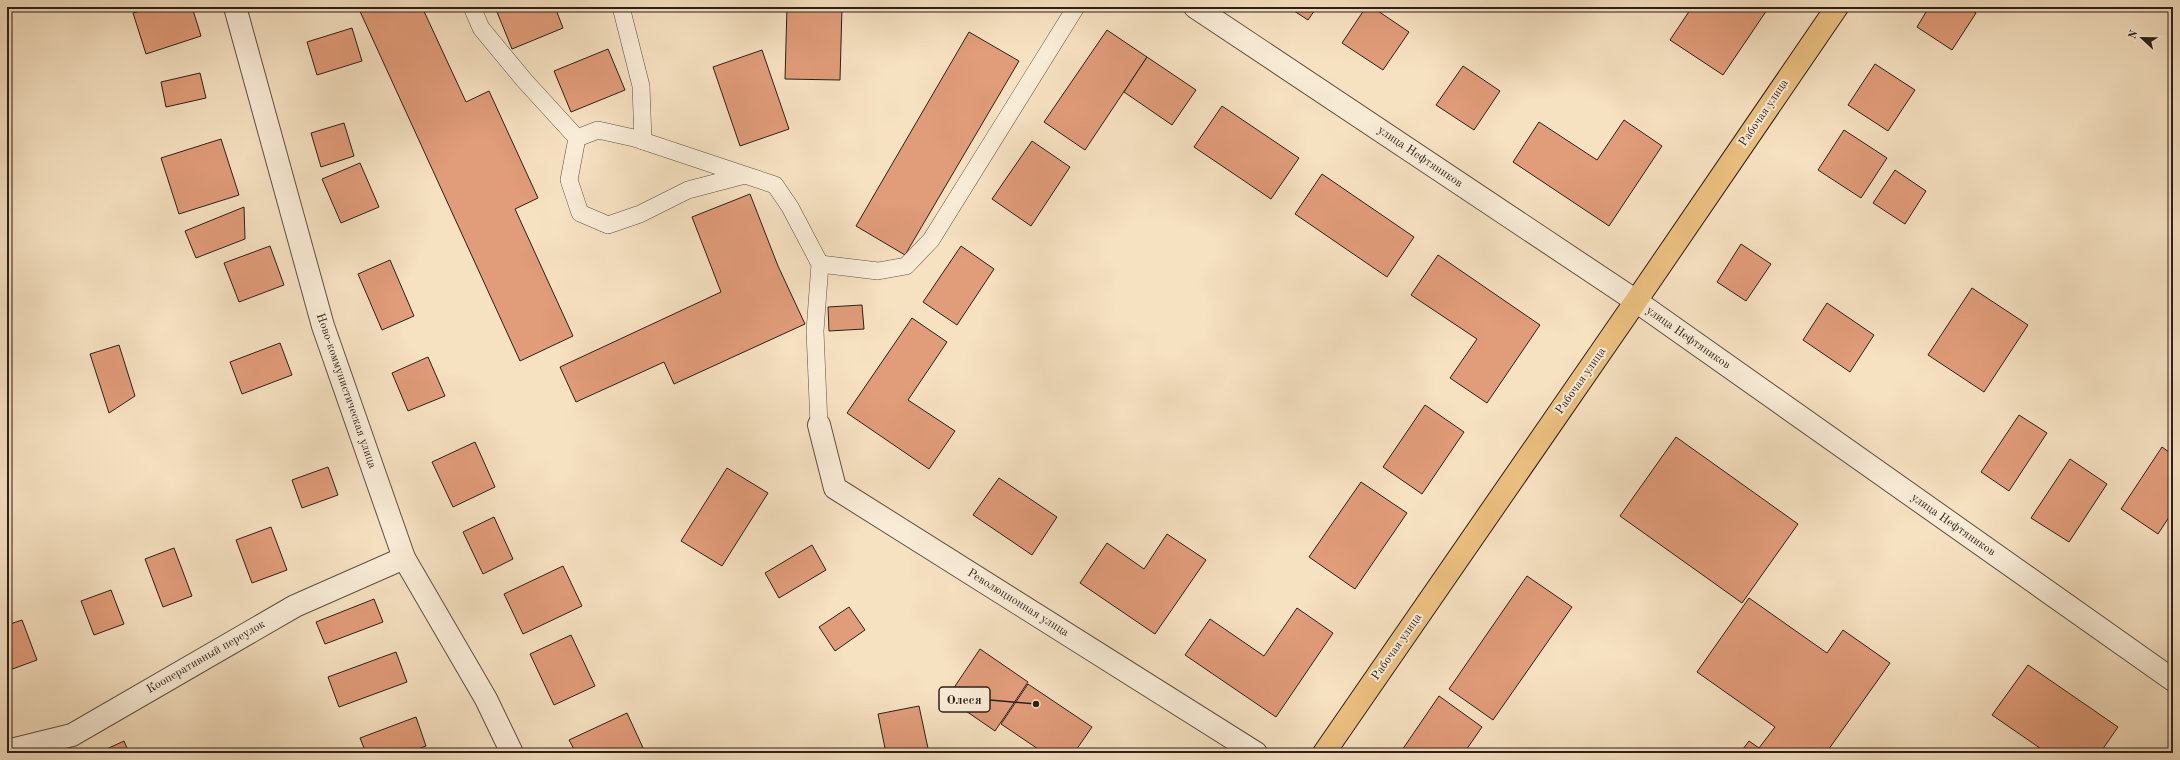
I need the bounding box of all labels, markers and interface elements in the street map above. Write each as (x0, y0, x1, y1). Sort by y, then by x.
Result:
north arrow (2122, 18, 2162, 58)
text: N (2127, 28, 2141, 41)
street label: Рабочая улица (1737, 77, 1791, 149)
street label: улица Нефтяников (1375, 124, 1465, 190)
street label: улица Нефтяников (1644, 304, 1732, 372)
street label: Ново-коммунистическая улица (314, 312, 378, 470)
street label: Рабочая улица (1554, 345, 1608, 416)
street label: улица Нефтяников (1909, 491, 1997, 559)
street label: Революционная улица (965, 567, 1071, 639)
street label: Рабочая улица (1370, 611, 1424, 682)
street label: Кооперативный переулок (145, 618, 267, 696)
callout: Олеся (939, 687, 990, 712)
text: Олеся (946, 694, 982, 707)

